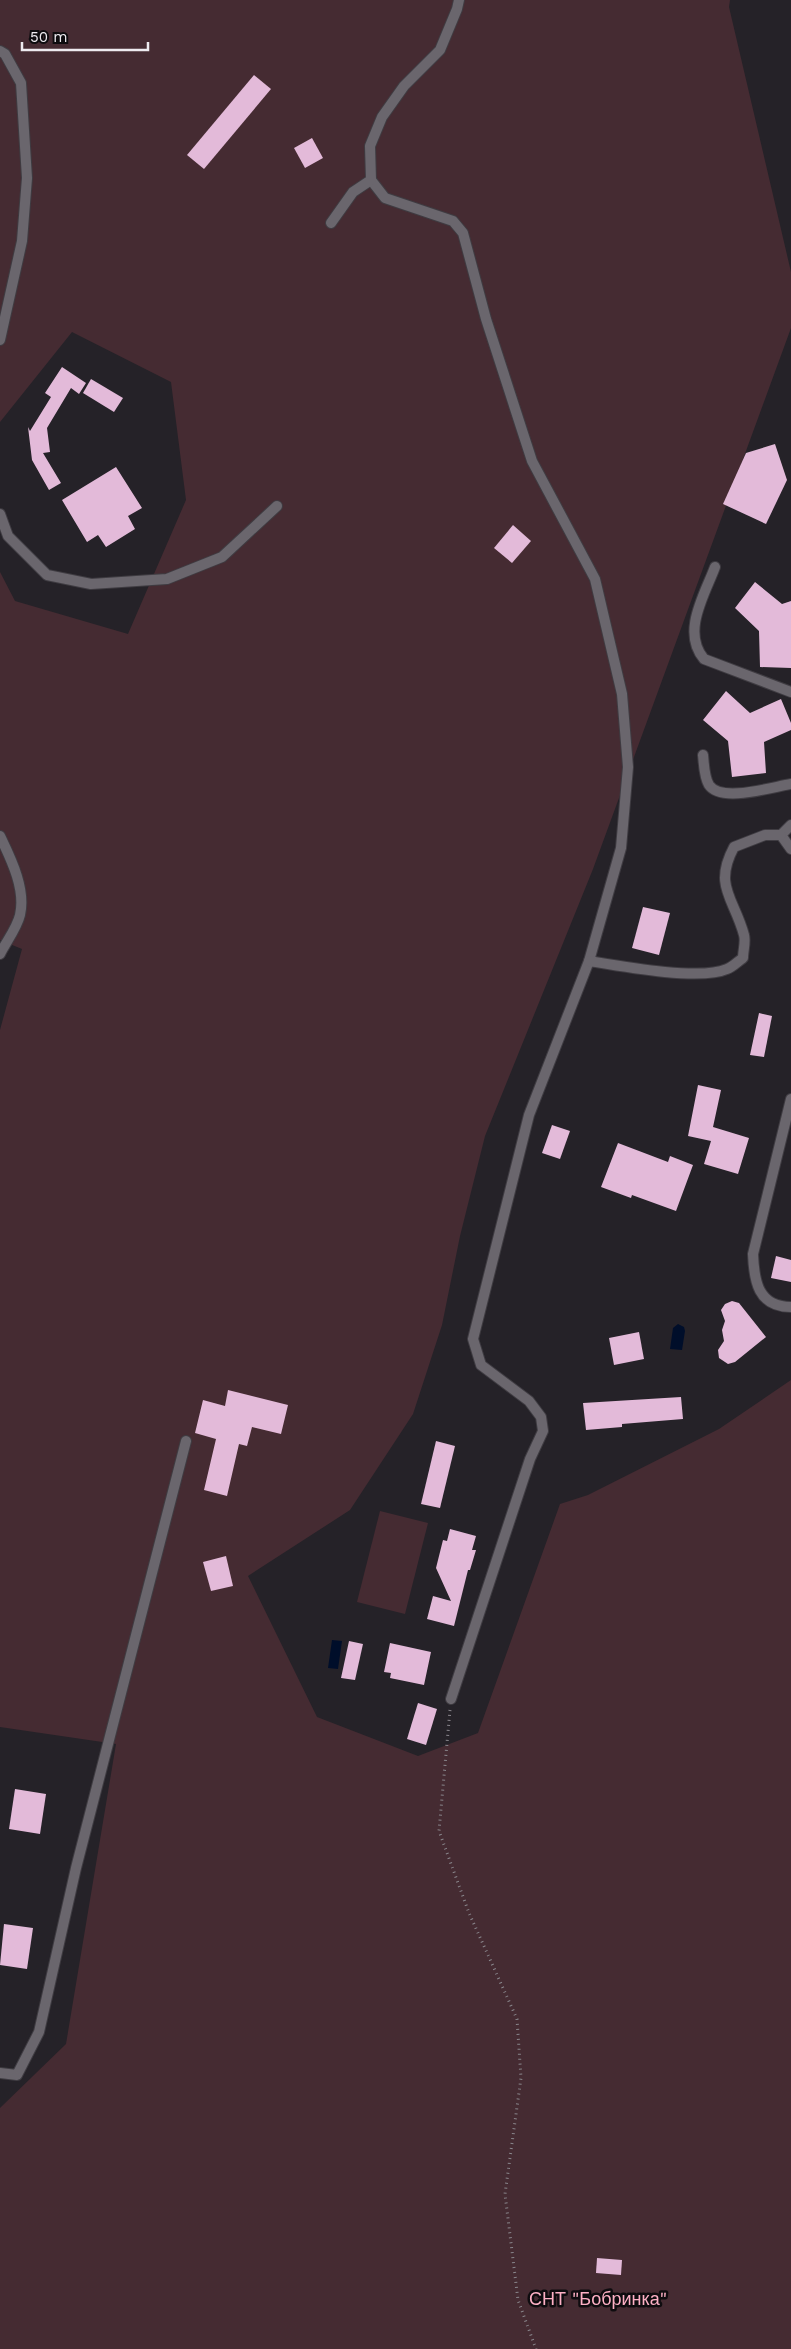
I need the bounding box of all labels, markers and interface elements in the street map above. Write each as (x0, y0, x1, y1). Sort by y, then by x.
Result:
scale bar (22, 20, 149, 52)
text: 50 m (30, 28, 67, 46)
park label: СНТ "Бобринка" (529, 2288, 667, 2309)

